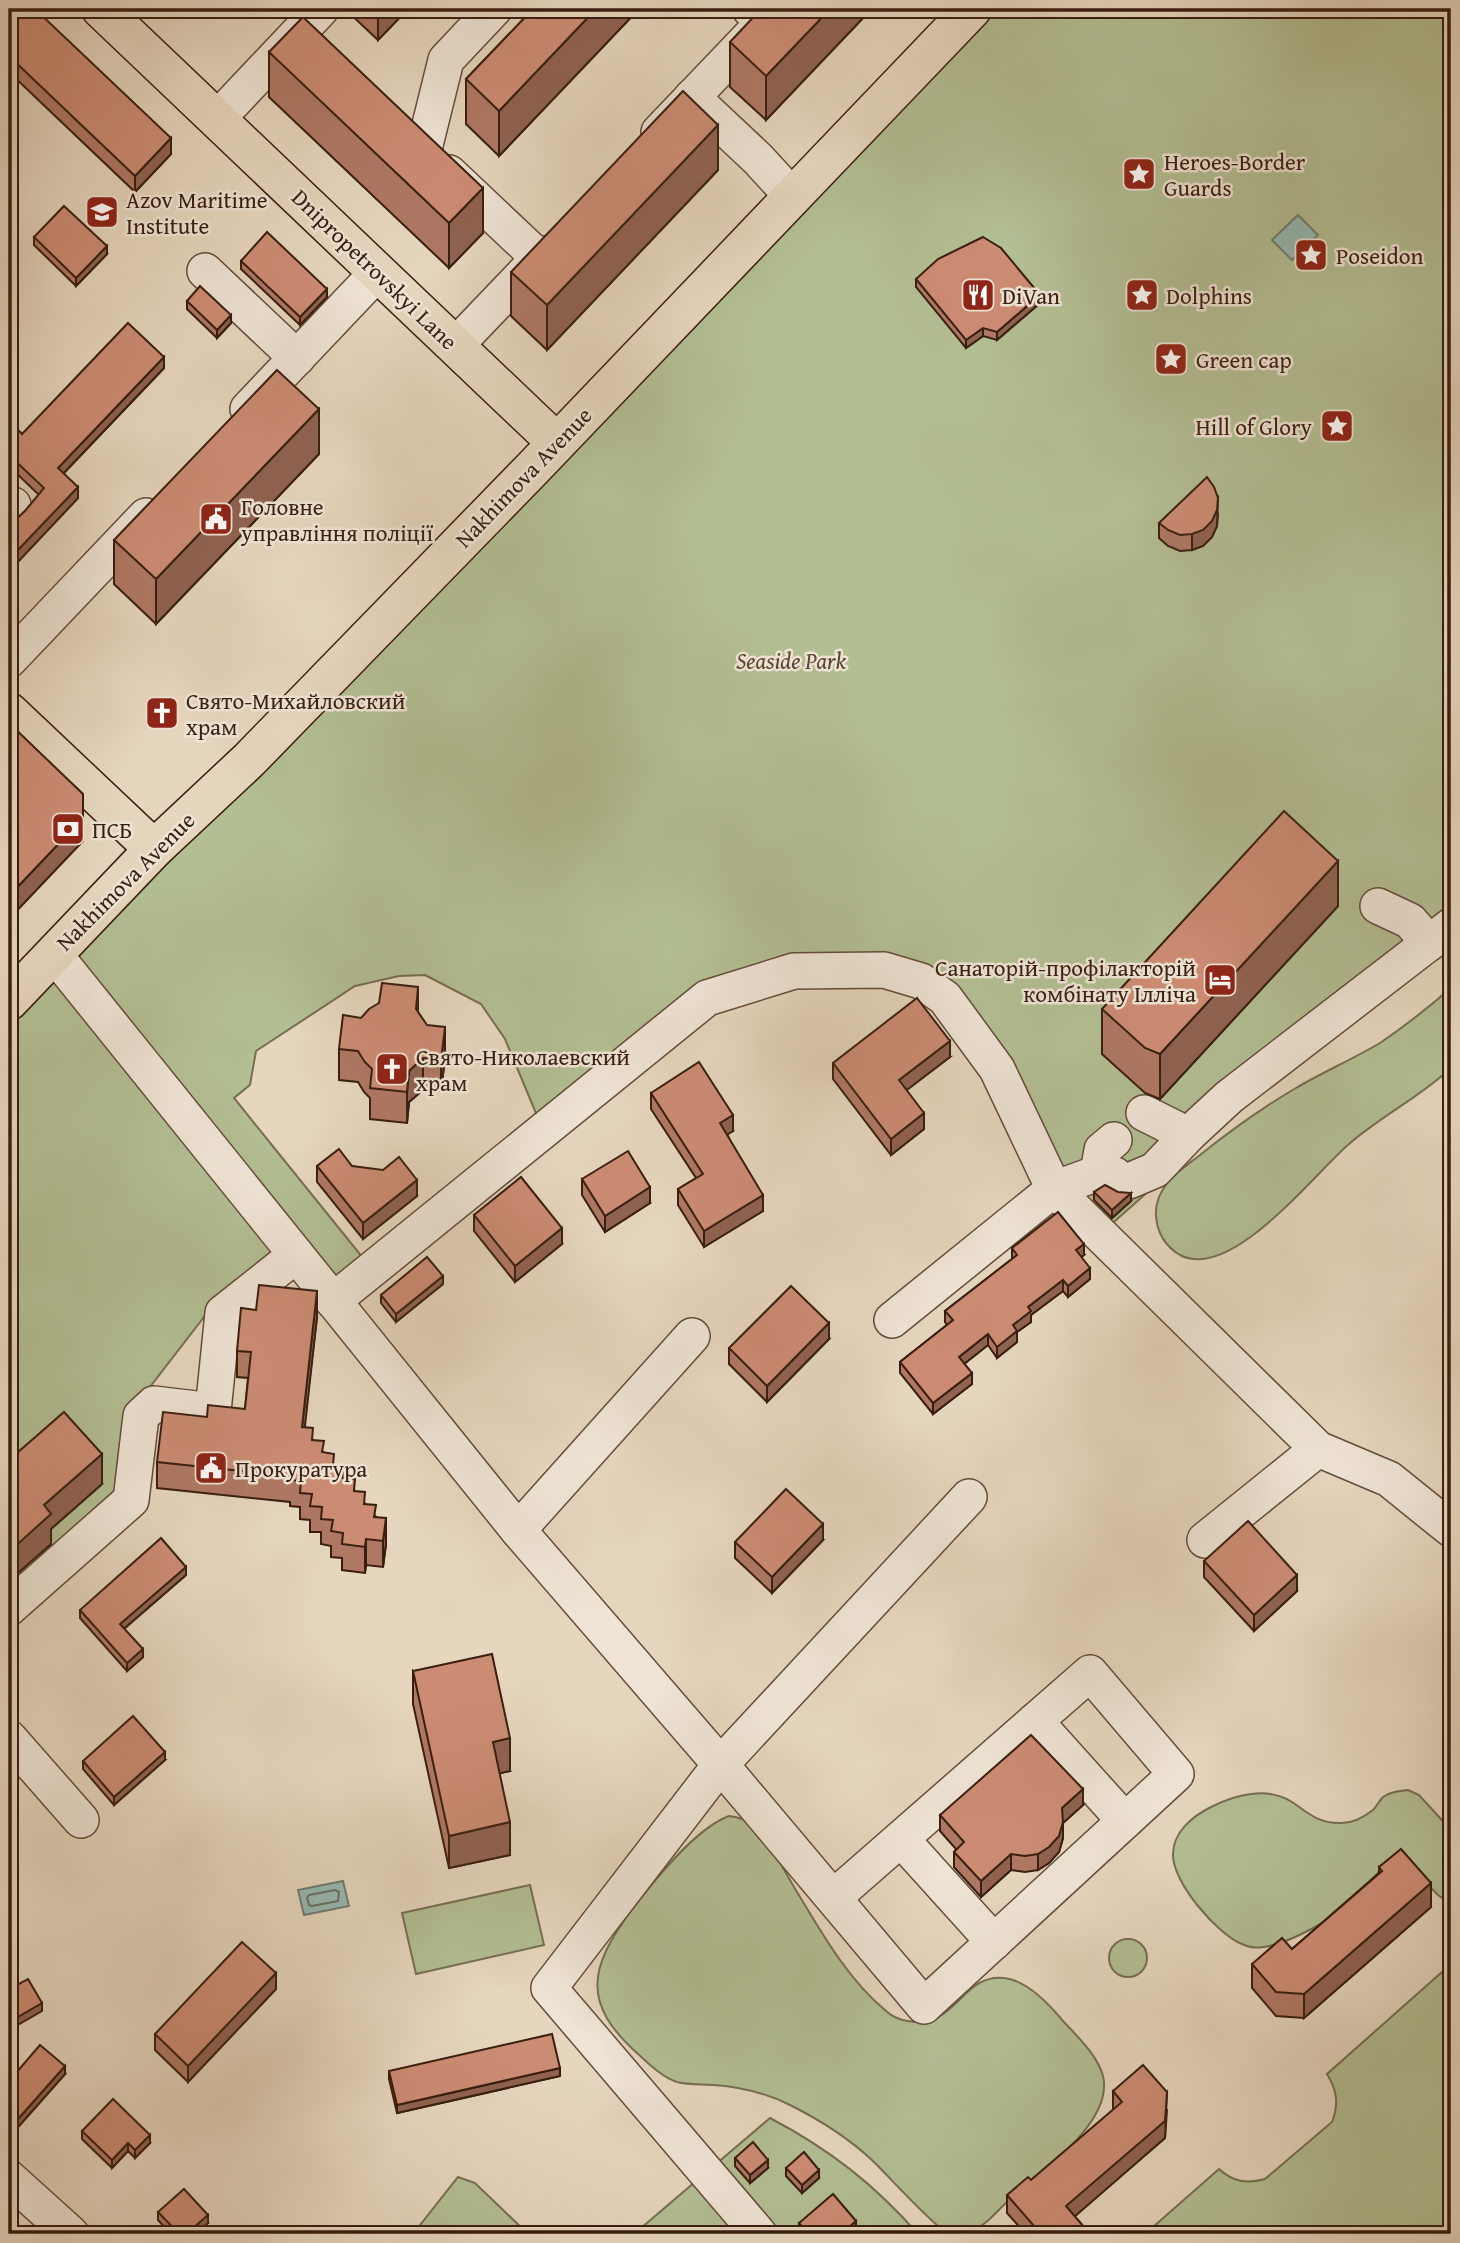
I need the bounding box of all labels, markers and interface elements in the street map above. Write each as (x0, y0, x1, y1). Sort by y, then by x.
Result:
place label: Heroes-Border Guards (1164, 145, 1306, 204)
place icon: Heroes-Border Guards (1120, 155, 1158, 193)
street label: Dnipropetrovskyi Lane (285, 181, 465, 357)
place label: Azov Maritime Institute (126, 183, 268, 242)
school or university icon: Azov Maritime Institute (83, 193, 121, 231)
place icon: Poseidon (1292, 236, 1330, 274)
place label: Poseidon (1336, 239, 1423, 272)
restaurant icon: DiVan (959, 276, 997, 314)
place icon: Dolphins (1123, 276, 1161, 314)
place label: DiVan (1002, 279, 1060, 312)
place label: Dolphins (1166, 279, 1252, 312)
place icon: Green cap (1152, 340, 1190, 378)
place label: Green cap (1196, 343, 1292, 376)
street label: Nakhimova Avenue (447, 399, 599, 555)
place icon: Hill of Glory (1318, 407, 1356, 445)
place label: Hill of Glory (1195, 410, 1313, 443)
place label: Головне управління поліції (240, 490, 433, 549)
public building icon: Головне управління поліції (197, 500, 235, 538)
park label: Seaside Park (736, 644, 847, 677)
place label: Свято-Михайловский храм (186, 684, 406, 743)
church icon: Свято-Михайловский храм (143, 694, 181, 732)
street label: Nakhimova Avenue (48, 804, 202, 958)
bank icon: ПСБ (49, 810, 87, 848)
place label: ПСБ (92, 813, 132, 846)
place label: Санаторій-профілакторій комбінату Ілліча (935, 951, 1196, 1010)
hotel icon: Санаторій-профілакторій комбінату Ілліча (1201, 961, 1239, 999)
place label: Свято-Николаевский храм (416, 1040, 630, 1099)
church icon: Свято-Николаевский храм (373, 1050, 411, 1088)
public building icon: Прокуратура (192, 1449, 230, 1487)
place label: Прокуратура (235, 1452, 367, 1485)

